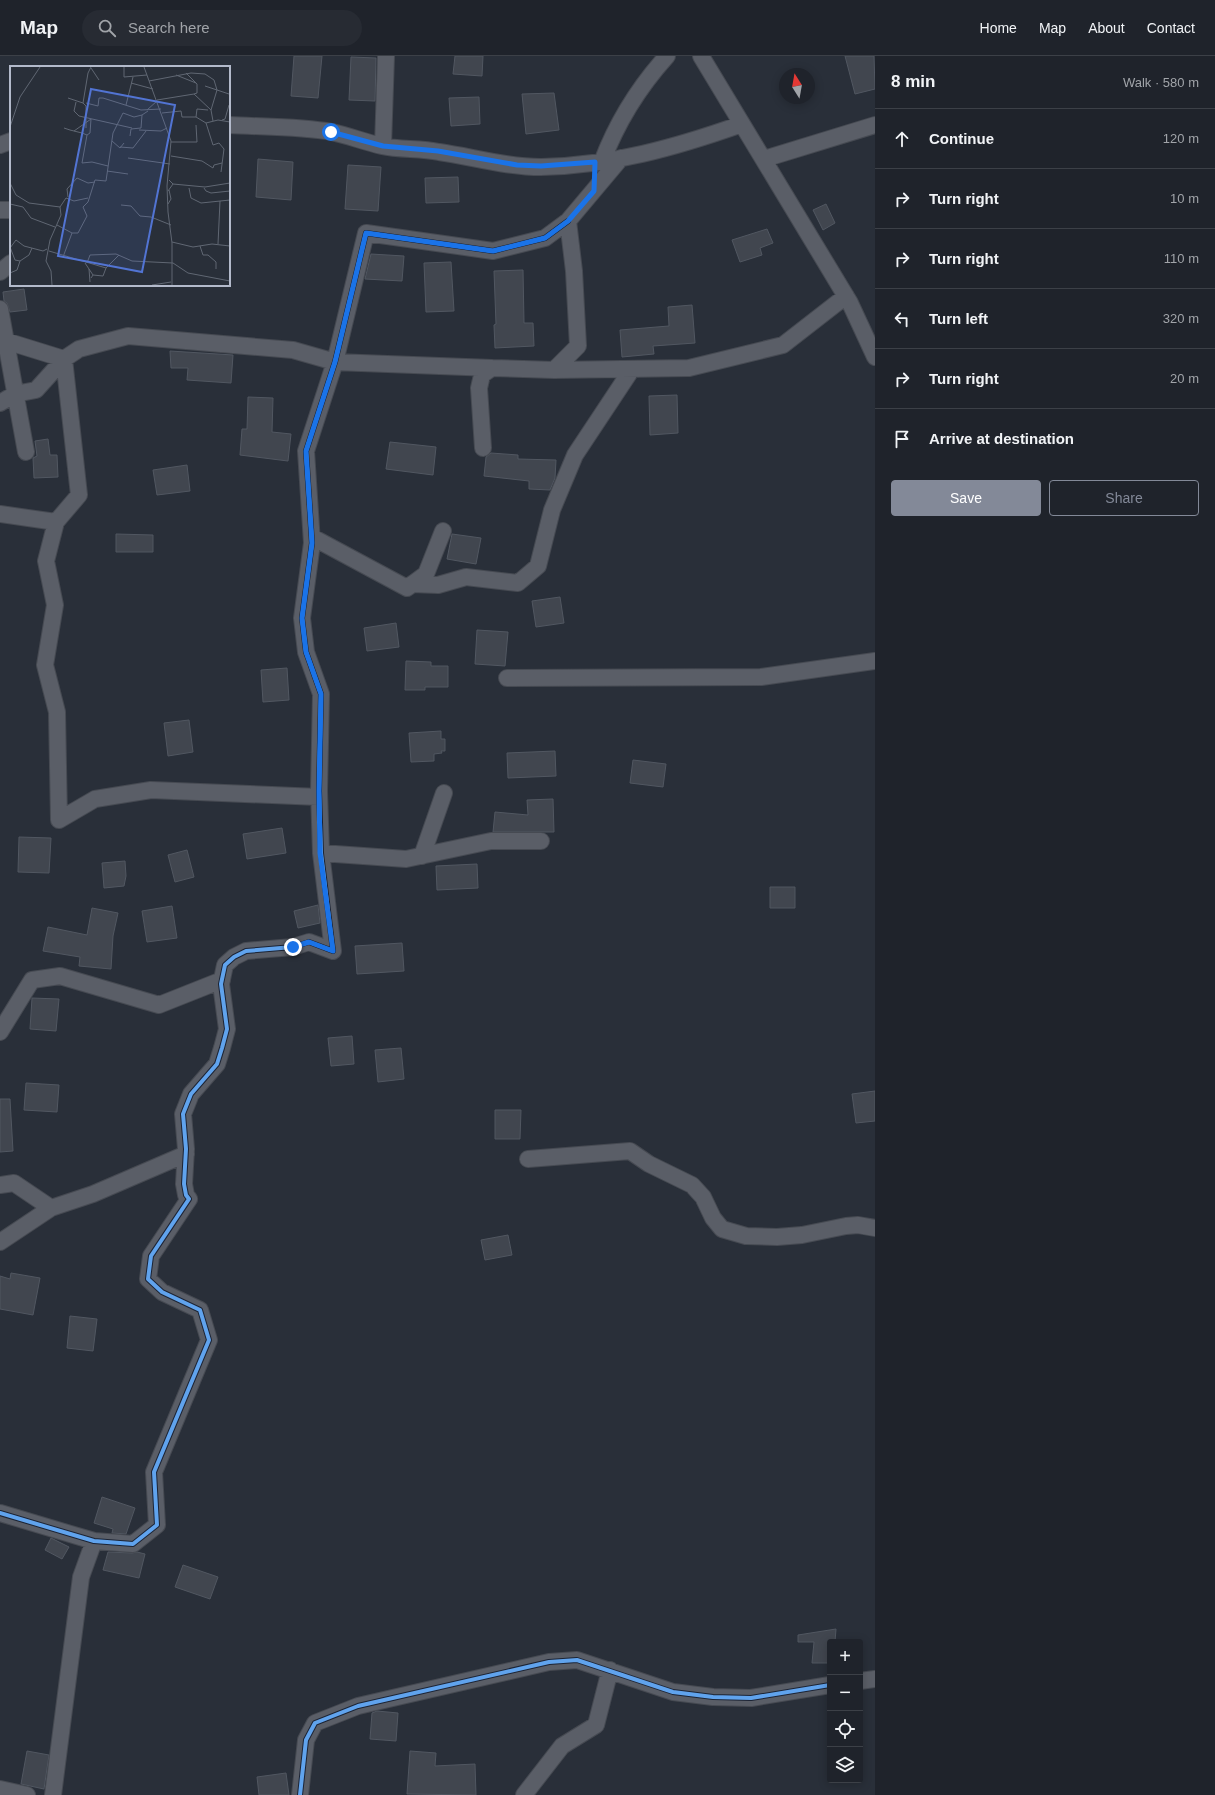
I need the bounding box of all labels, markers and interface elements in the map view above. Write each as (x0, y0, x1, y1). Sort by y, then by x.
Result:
search box (82, 10, 362, 46)
text: Map (20, 17, 58, 38)
icon: search (96, 17, 118, 39)
text: Search here (128, 19, 210, 36)
text: Home (980, 20, 1017, 36)
text: Map (1039, 20, 1066, 36)
text: About (1088, 20, 1125, 36)
text: Contact (1147, 20, 1195, 36)
inset map (10, 66, 230, 286)
north arrow (779, 68, 815, 104)
text: 8 min (891, 72, 935, 91)
text: Walk · 580 m (1123, 75, 1199, 90)
route start (322, 123, 340, 141)
icon: ahead (891, 128, 913, 150)
text: Continue (929, 130, 994, 147)
text: 120 m (1163, 131, 1199, 146)
icon: right (891, 188, 913, 210)
text: Turn right (929, 190, 999, 207)
text: 10 m (1170, 191, 1199, 206)
icon: right (891, 248, 913, 270)
text: Turn right (929, 250, 999, 267)
text: 110 m (1164, 251, 1199, 266)
icon: left (891, 308, 913, 330)
text: Turn left (929, 310, 988, 327)
text: 320 m (1163, 311, 1199, 326)
icon: right (891, 368, 913, 390)
text: Turn right (929, 370, 999, 387)
text: 20 m (1170, 371, 1199, 386)
icon: arrive (891, 428, 913, 450)
text: Arrive at destination (929, 430, 1074, 447)
button: Save (891, 480, 1041, 516)
button: Share (1049, 480, 1199, 516)
route end (284, 938, 302, 956)
map controls (827, 1639, 863, 1783)
button: + (827, 1639, 863, 1675)
button: − (827, 1675, 863, 1711)
button: locate (827, 1711, 863, 1747)
button: layers (827, 1747, 863, 1783)

